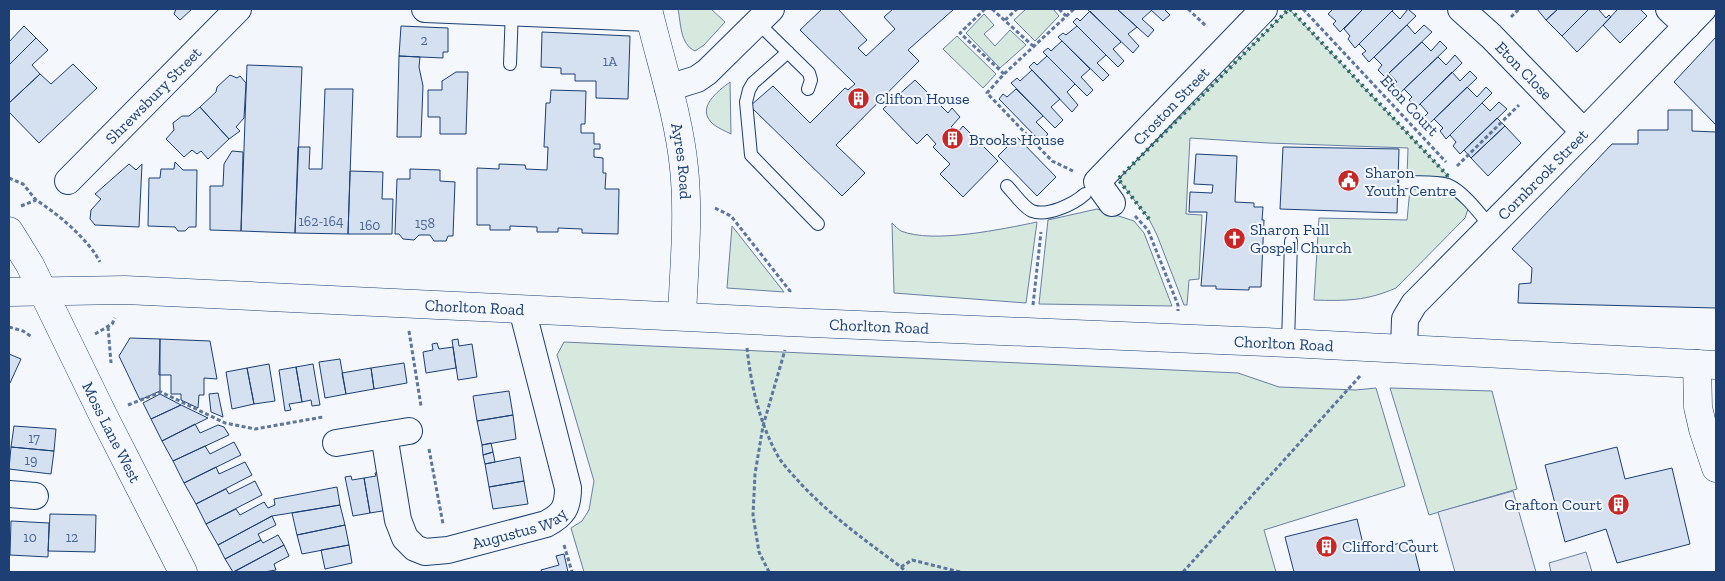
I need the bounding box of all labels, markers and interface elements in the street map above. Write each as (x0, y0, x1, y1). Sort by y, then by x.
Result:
house number: 2 (420, 32, 428, 49)
street label: Eton Close (1491, 37, 1556, 104)
street label: Shrewsbury Street (101, 43, 205, 148)
house number: 1A (603, 53, 618, 70)
street label: Croston Street (1129, 63, 1213, 149)
street label: Eton Court (1377, 71, 1443, 140)
building icon: Clifton House (847, 86, 871, 110)
place label: Clifton House (875, 89, 970, 108)
street label: Ayres Road (667, 121, 695, 200)
street label: Cornbrook Street (1494, 125, 1592, 224)
building icon: Brooks House (941, 127, 965, 151)
place label: Brooks House (969, 130, 1064, 149)
place label: Sharon Youth Centre (1364, 163, 1456, 200)
public building icon: Sharon Youth Centre (1337, 169, 1361, 193)
house number: 162-164 (298, 213, 344, 230)
house number: 158 (415, 215, 435, 232)
house number: 160 (360, 217, 380, 234)
place label: Sharon Full Gospel Church (1250, 220, 1352, 257)
church icon: Sharon Full Gospel Church (1222, 226, 1246, 250)
street label: Chorlton Road (424, 295, 525, 319)
street label: Chorlton Road (829, 315, 930, 338)
street label: Chorlton Road (1233, 332, 1334, 355)
street label: Moss Lane West (78, 379, 145, 486)
house number: 17 (28, 430, 40, 447)
house number: 19 (25, 452, 37, 469)
building icon: Grafton Court (1606, 492, 1630, 516)
place label: Grafton Court (1504, 495, 1602, 514)
street label: Augustus Way (470, 504, 572, 553)
house number: 10 (23, 529, 37, 546)
house number: 12 (66, 529, 78, 546)
building icon: Clifford Court (1314, 534, 1338, 558)
place label: Clifford Court (1342, 537, 1438, 556)

